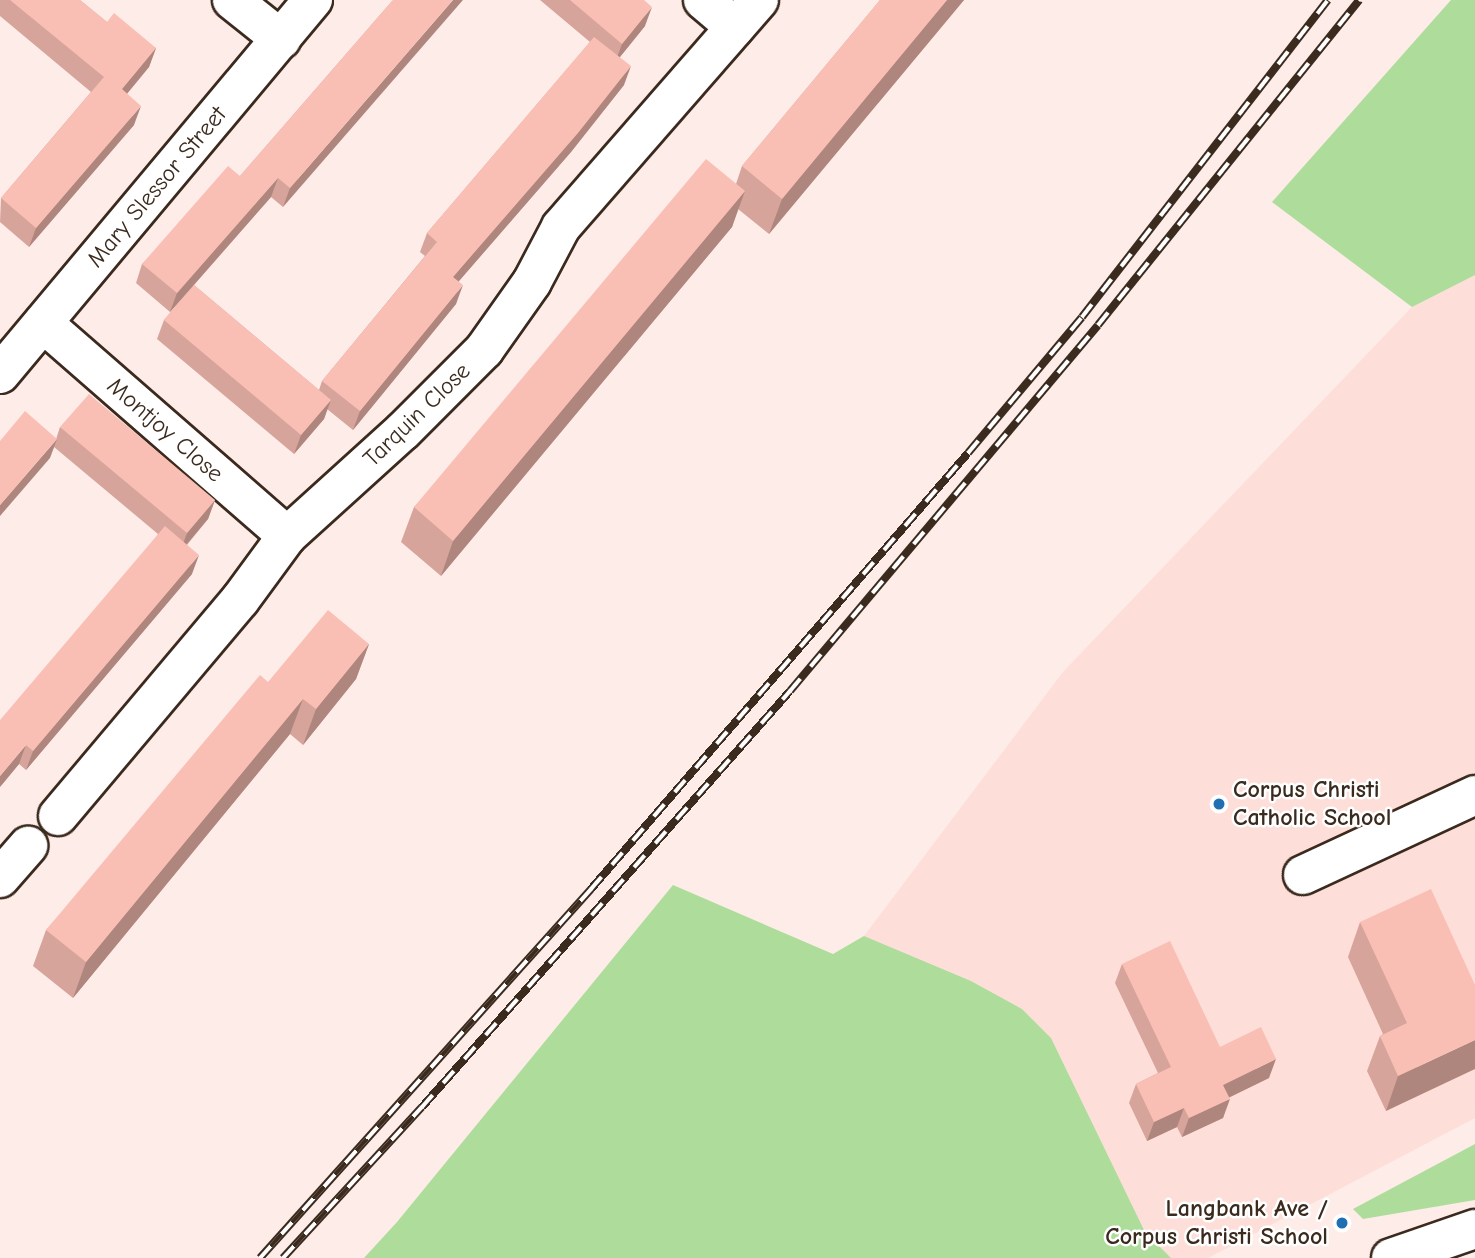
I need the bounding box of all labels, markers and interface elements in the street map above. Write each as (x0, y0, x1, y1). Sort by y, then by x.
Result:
street label: Mary Slessor Street (81, 101, 233, 273)
street label: Tarquin Close (357, 357, 477, 473)
street label: Montjoy Close (101, 372, 229, 488)
place label: Corpus Christi Catholic School (1233, 776, 1391, 832)
marker: Corpus Christi Catholic School (1211, 796, 1227, 812)
place label: Langbank Ave / Corpus Christi School (1105, 1195, 1328, 1251)
marker: Langbank Ave / Corpus Christi School (1334, 1215, 1350, 1231)

